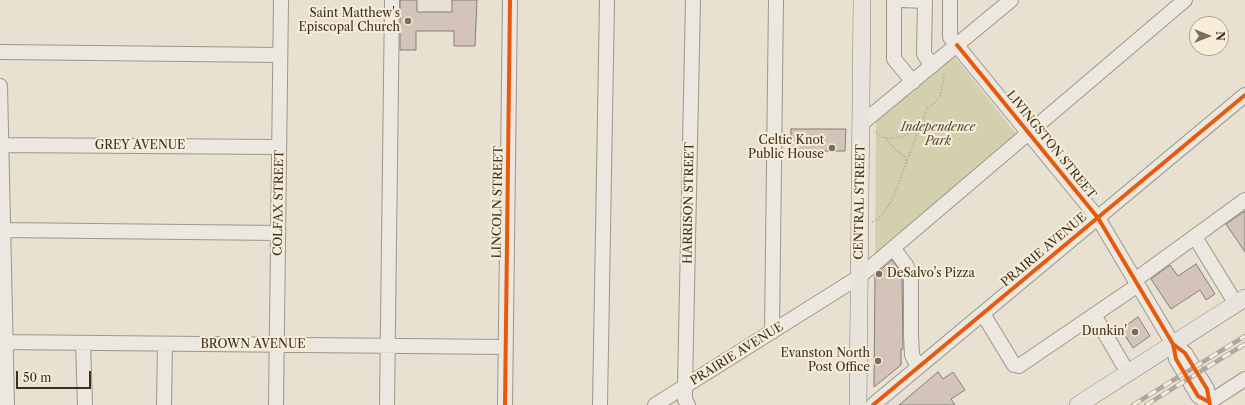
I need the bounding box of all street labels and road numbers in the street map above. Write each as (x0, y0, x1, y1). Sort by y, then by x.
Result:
street label: LIVINGSTON STREET (1003, 88, 1099, 202)
street label: GREY AVENUE (95, 139, 185, 153)
street label: HARRISON STREET (681, 142, 697, 264)
street label: CENTRAL STREET (852, 144, 868, 260)
street label: LINCOLN STREET (490, 146, 506, 258)
street label: COLFAX STREET (271, 150, 287, 256)
street label: PRAIRIE AVENUE (998, 210, 1090, 290)
street label: PRAIRIE AVENUE (688, 320, 786, 388)
street label: BROWN AVENUE (200, 338, 306, 352)

